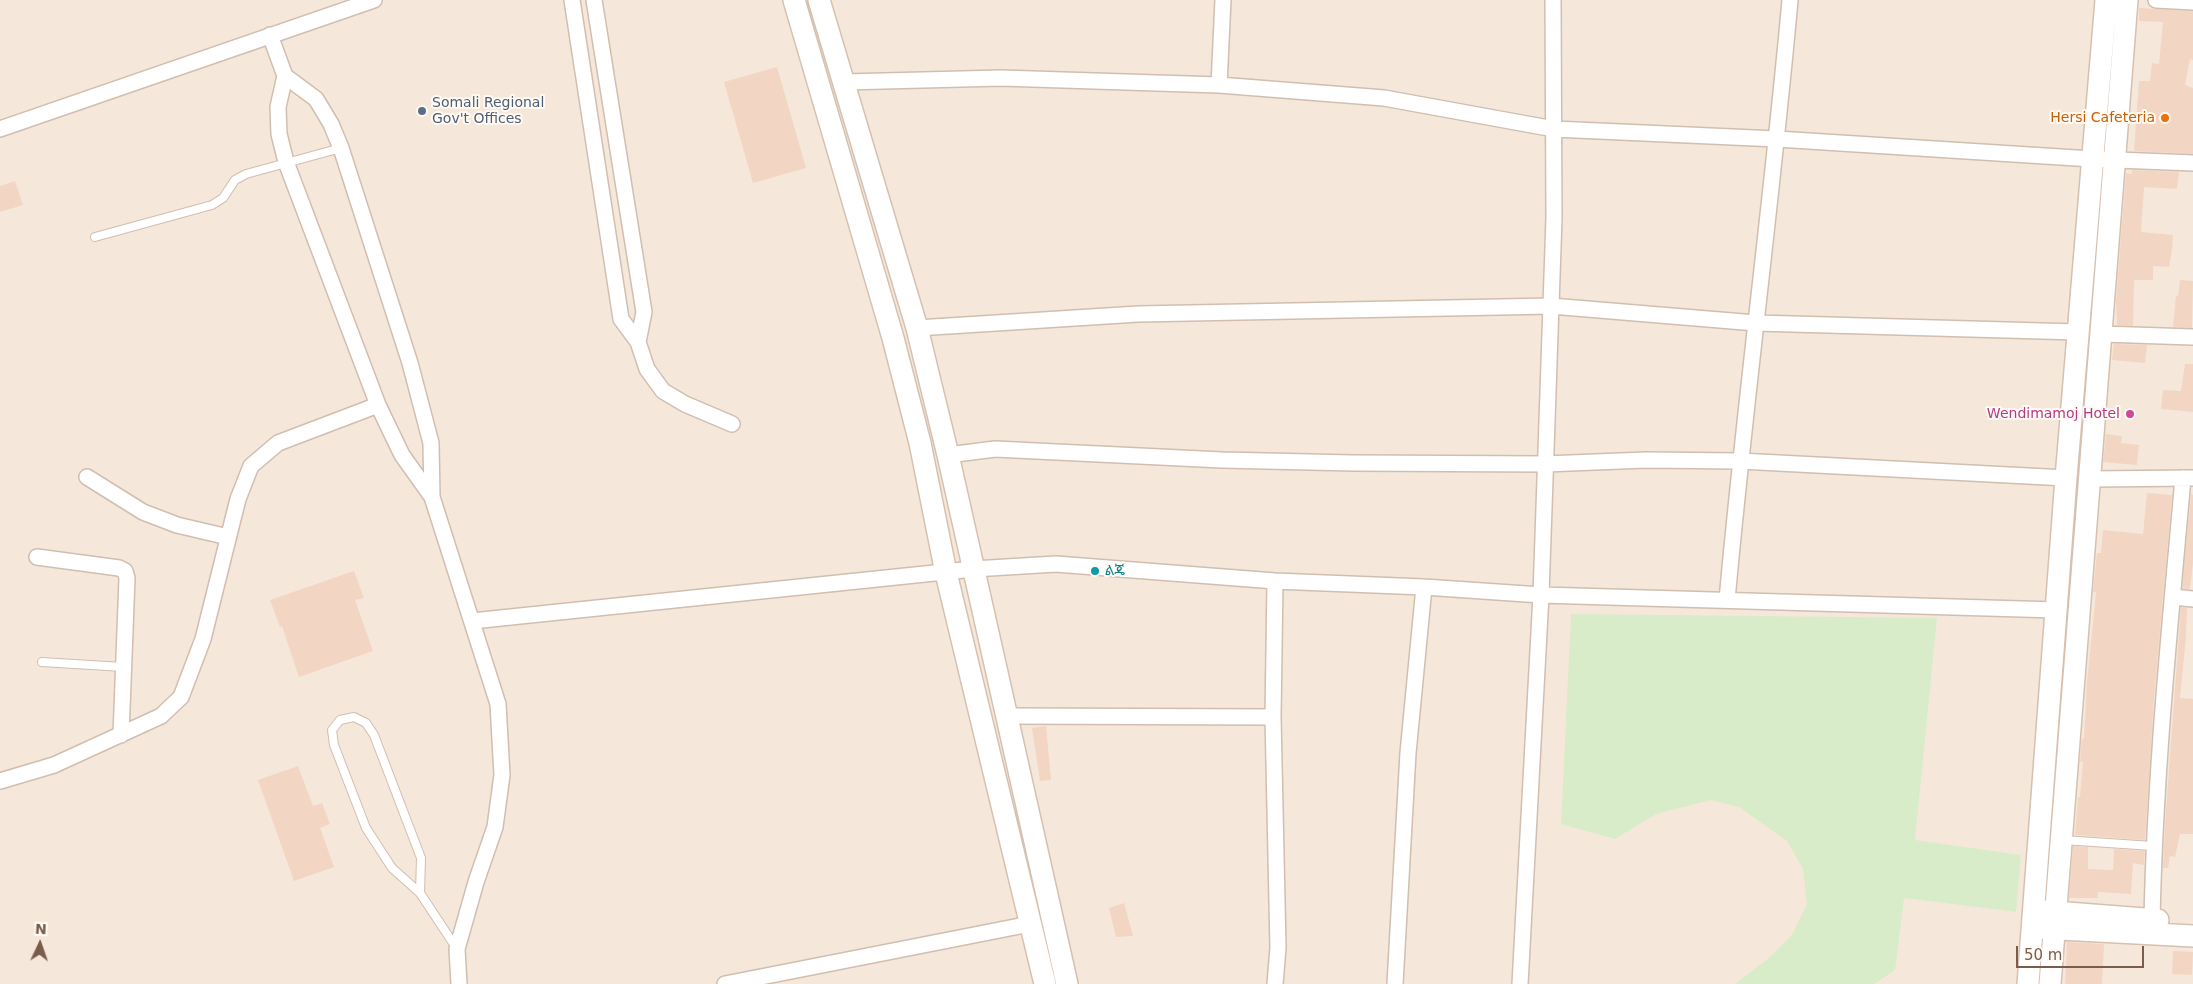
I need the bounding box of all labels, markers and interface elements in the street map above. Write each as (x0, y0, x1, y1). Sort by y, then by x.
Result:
place label: Somali Regional Gov't Offices (432, 95, 544, 128)
marker: Somali Regional Gov't Offices (416, 105, 428, 117)
place label: Hersi Cafeteria (2050, 110, 2155, 126)
marker: Hersi Cafeteria (2159, 112, 2171, 124)
place label: Wendimamoj Hotel (1987, 406, 2120, 422)
marker: Wendimamoj Hotel (2124, 408, 2136, 420)
place label: ልጄ (1105, 563, 1125, 579)
marker: ልጄ (1089, 565, 1101, 577)
north arrow (15, 919, 65, 969)
text: N (35, 921, 47, 937)
scale bar (2018, 936, 2146, 968)
text: 50 m (2024, 946, 2062, 964)

